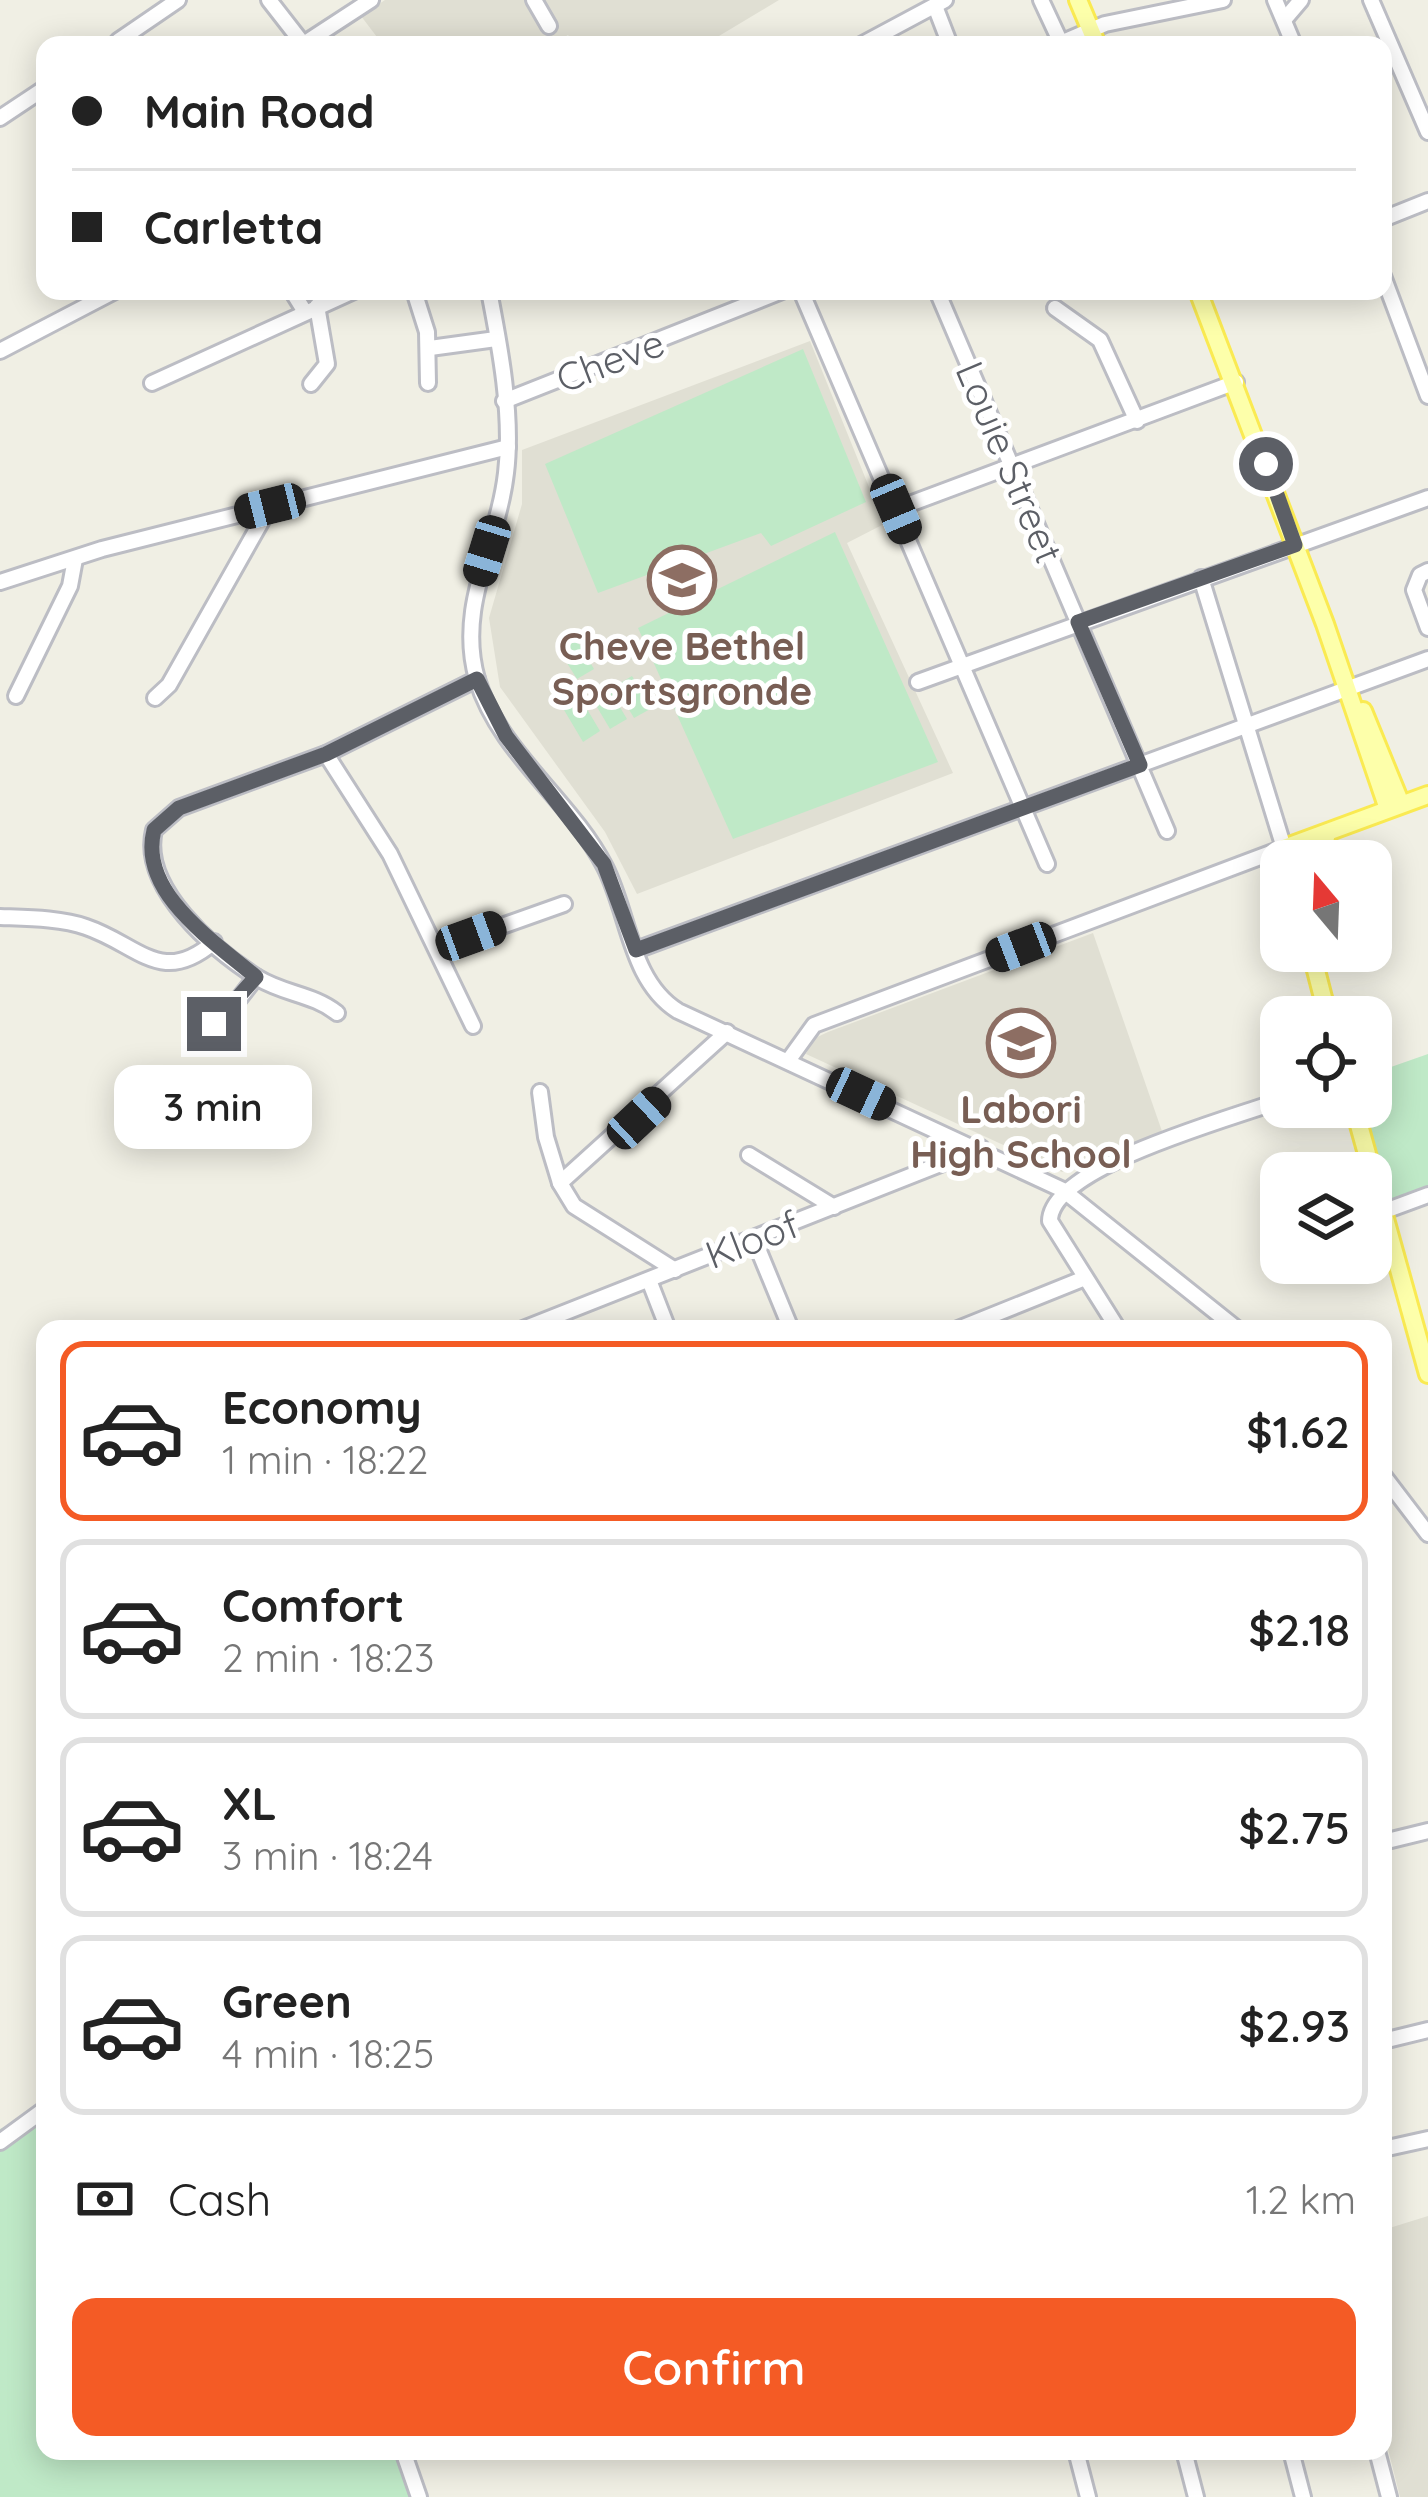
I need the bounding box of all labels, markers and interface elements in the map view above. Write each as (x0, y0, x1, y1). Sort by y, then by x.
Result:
text: Main Road (144, 83, 374, 139)
text: Carletta (144, 199, 323, 255)
street label: Cheve (549, 317, 671, 403)
street label: Louie Street (946, 354, 1074, 570)
route start (1239, 437, 1293, 491)
car (865, 469, 927, 549)
car (231, 480, 309, 532)
car (459, 511, 515, 591)
school or university icon: Cheve Bethel Sportsgronde (647, 545, 717, 615)
place label: Cheve Bethel Sportsgronde (552, 621, 812, 715)
north arrow (1260, 840, 1392, 972)
map controls (1260, 840, 1392, 1284)
car (431, 907, 511, 965)
car (981, 917, 1061, 977)
button: locate (1260, 996, 1392, 1128)
route end (187, 997, 241, 1051)
school or university icon: Labori High School (986, 1008, 1056, 1078)
car (821, 1062, 901, 1126)
callout: 3 min (115, 1066, 313, 1150)
car (600, 1080, 678, 1156)
text: 3 min (163, 1082, 263, 1131)
place label: Labori High School (910, 1084, 1132, 1178)
button: layers (1260, 1152, 1392, 1284)
street label: Kloof (698, 1199, 806, 1279)
icon: car (78, 1377, 186, 1485)
text: Economy (222, 1379, 422, 1435)
text: $1.62 (1246, 1403, 1350, 1459)
text: 1 min · 18:22 (222, 1435, 428, 1484)
icon: car (78, 1575, 186, 1683)
text: Comfort (222, 1577, 404, 1633)
text: $2.18 (1249, 1601, 1350, 1657)
text: 2 min · 18:23 (222, 1633, 434, 1682)
icon: car (78, 1773, 186, 1881)
text: XL (222, 1775, 277, 1831)
text: $2.75 (1238, 1799, 1350, 1855)
text: 3 min · 18:24 (222, 1831, 433, 1880)
icon: car (78, 1971, 186, 2079)
text: Green (222, 1973, 352, 2029)
text: $2.93 (1239, 1997, 1350, 2053)
text: 4 min · 18:25 (222, 2029, 434, 2078)
icon: cash (72, 2166, 138, 2232)
text: Cash (168, 2171, 271, 2227)
text: 1.2 km (1246, 2175, 1356, 2224)
button: Confirm (72, 2298, 1356, 2436)

